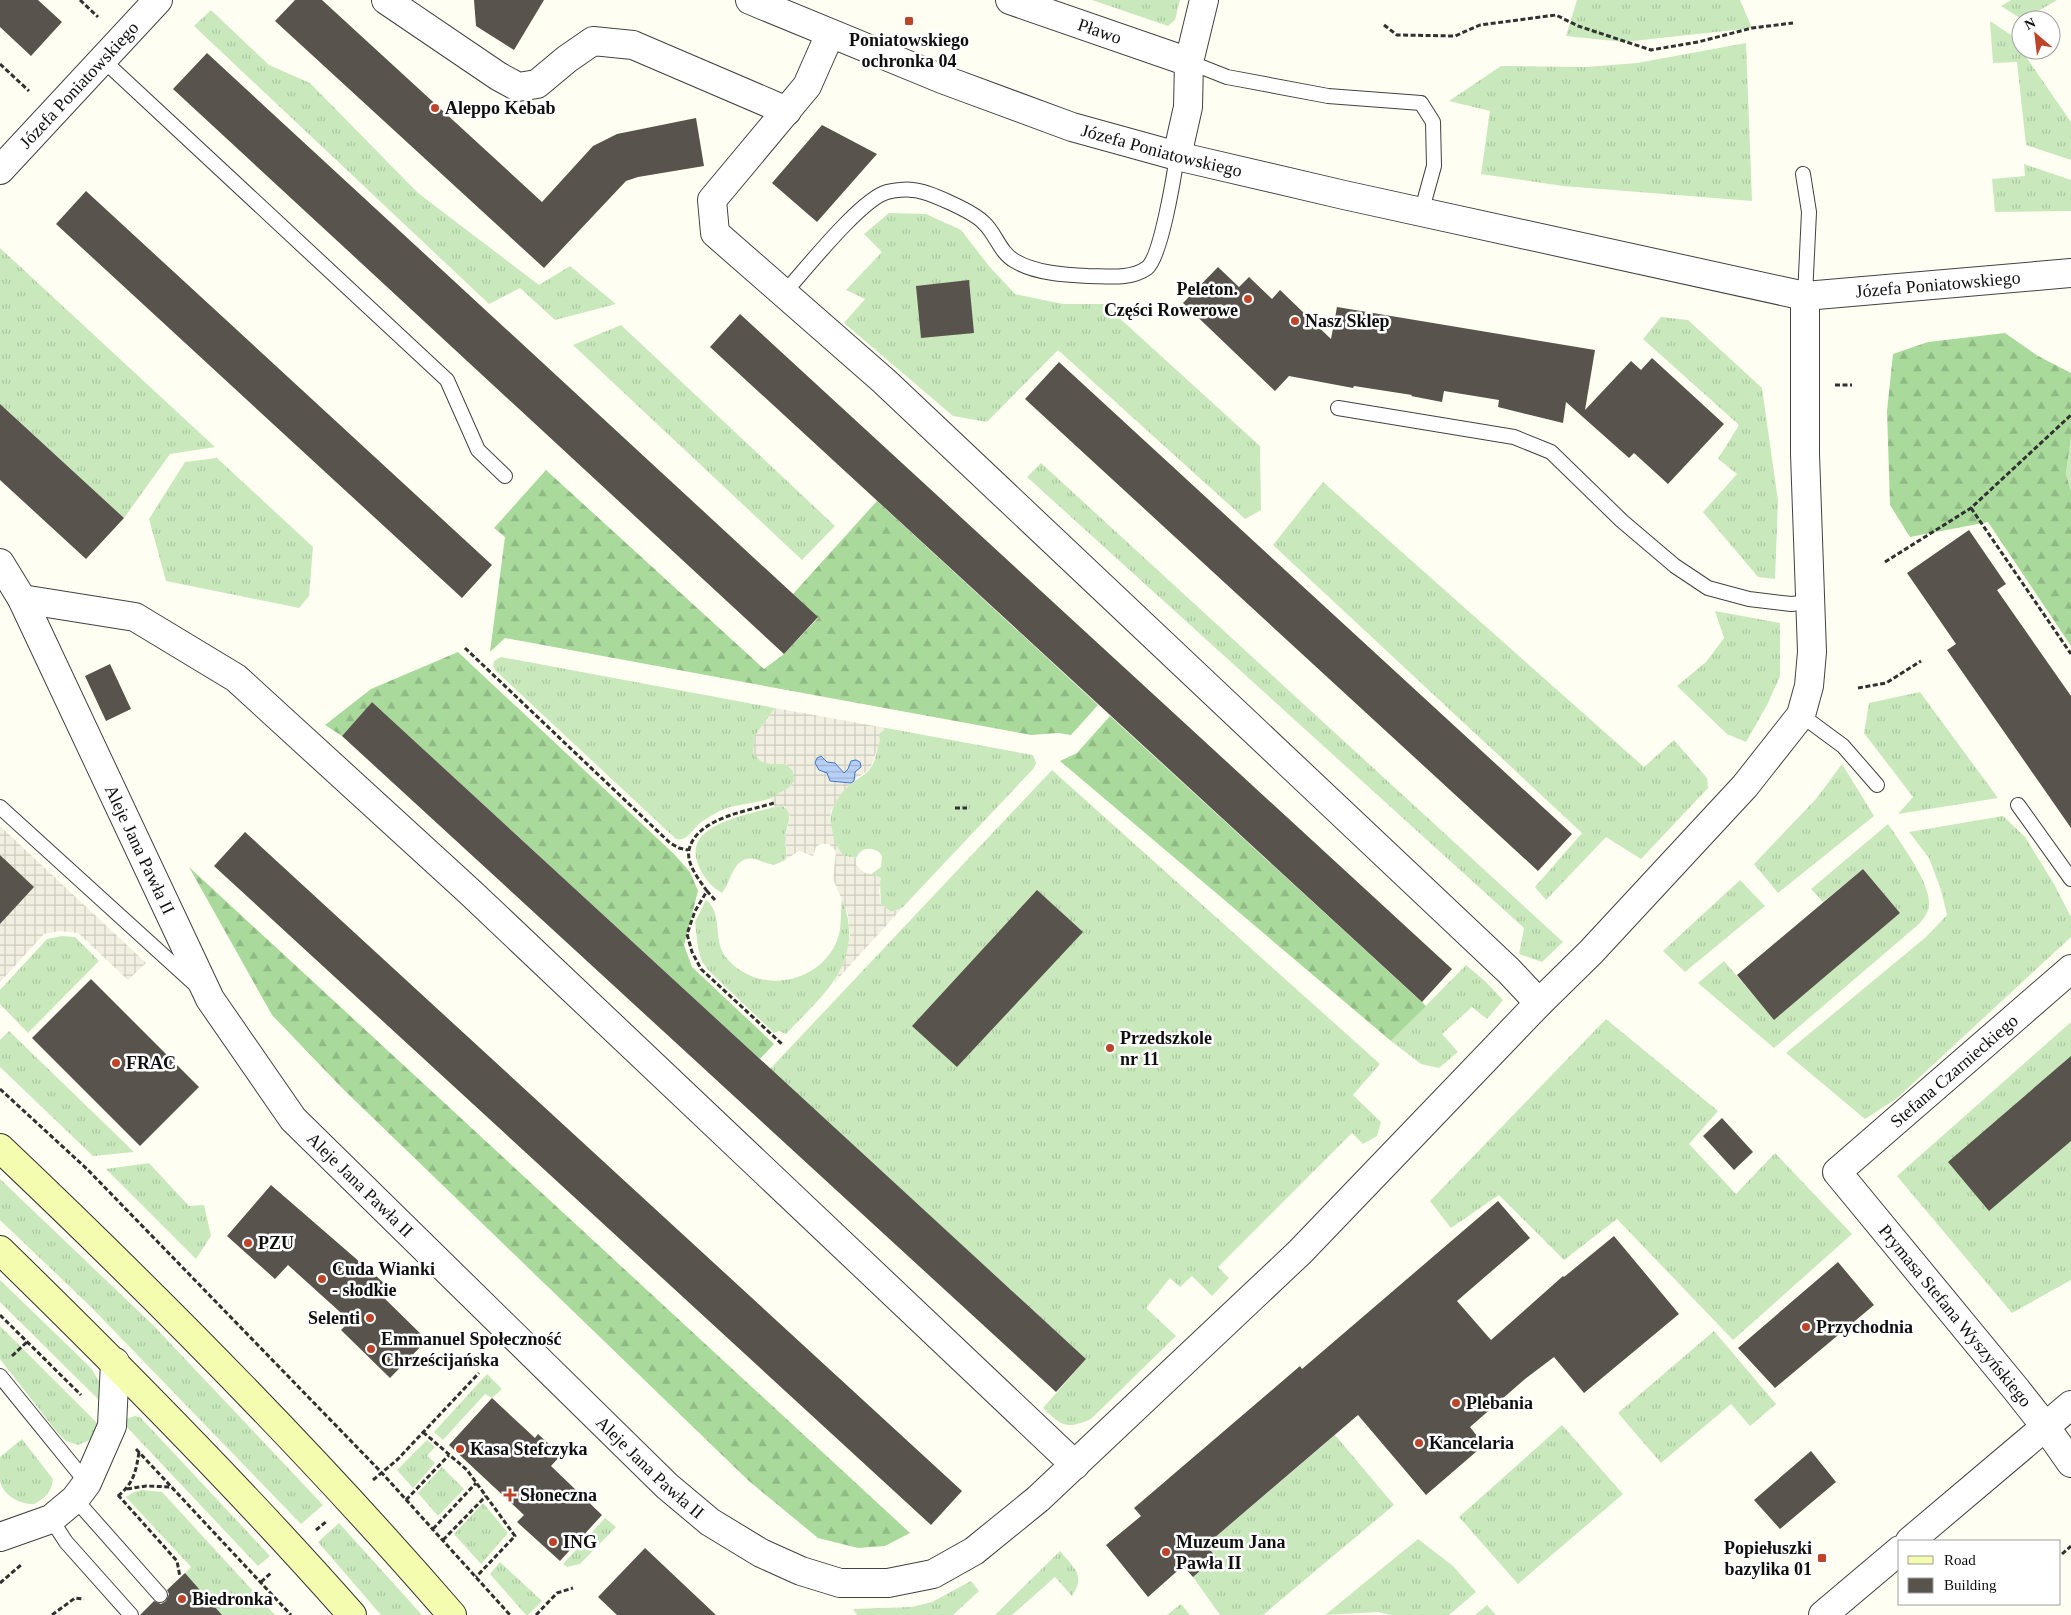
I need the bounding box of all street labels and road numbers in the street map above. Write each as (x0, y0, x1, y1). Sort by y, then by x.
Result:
street label: Pławo (1075, 14, 1124, 48)
street label: Józefa Poniatowskiego (15, 18, 143, 152)
street label: Józefa Poniatowskiego (1079, 120, 1244, 181)
street label: Józefa Poniatowskiego (1855, 267, 2021, 302)
street label: Aleje Jana Pawła II (101, 782, 179, 917)
street label: Stefana Czarnieckiego (1886, 1010, 2022, 1132)
street label: Aleje Jana Pawła II (303, 1128, 417, 1241)
street label: Prymasa Stefana Wyszyńskiego (1875, 1221, 2036, 1411)
street label: Aleje Jana Pawła II (592, 1412, 708, 1523)

